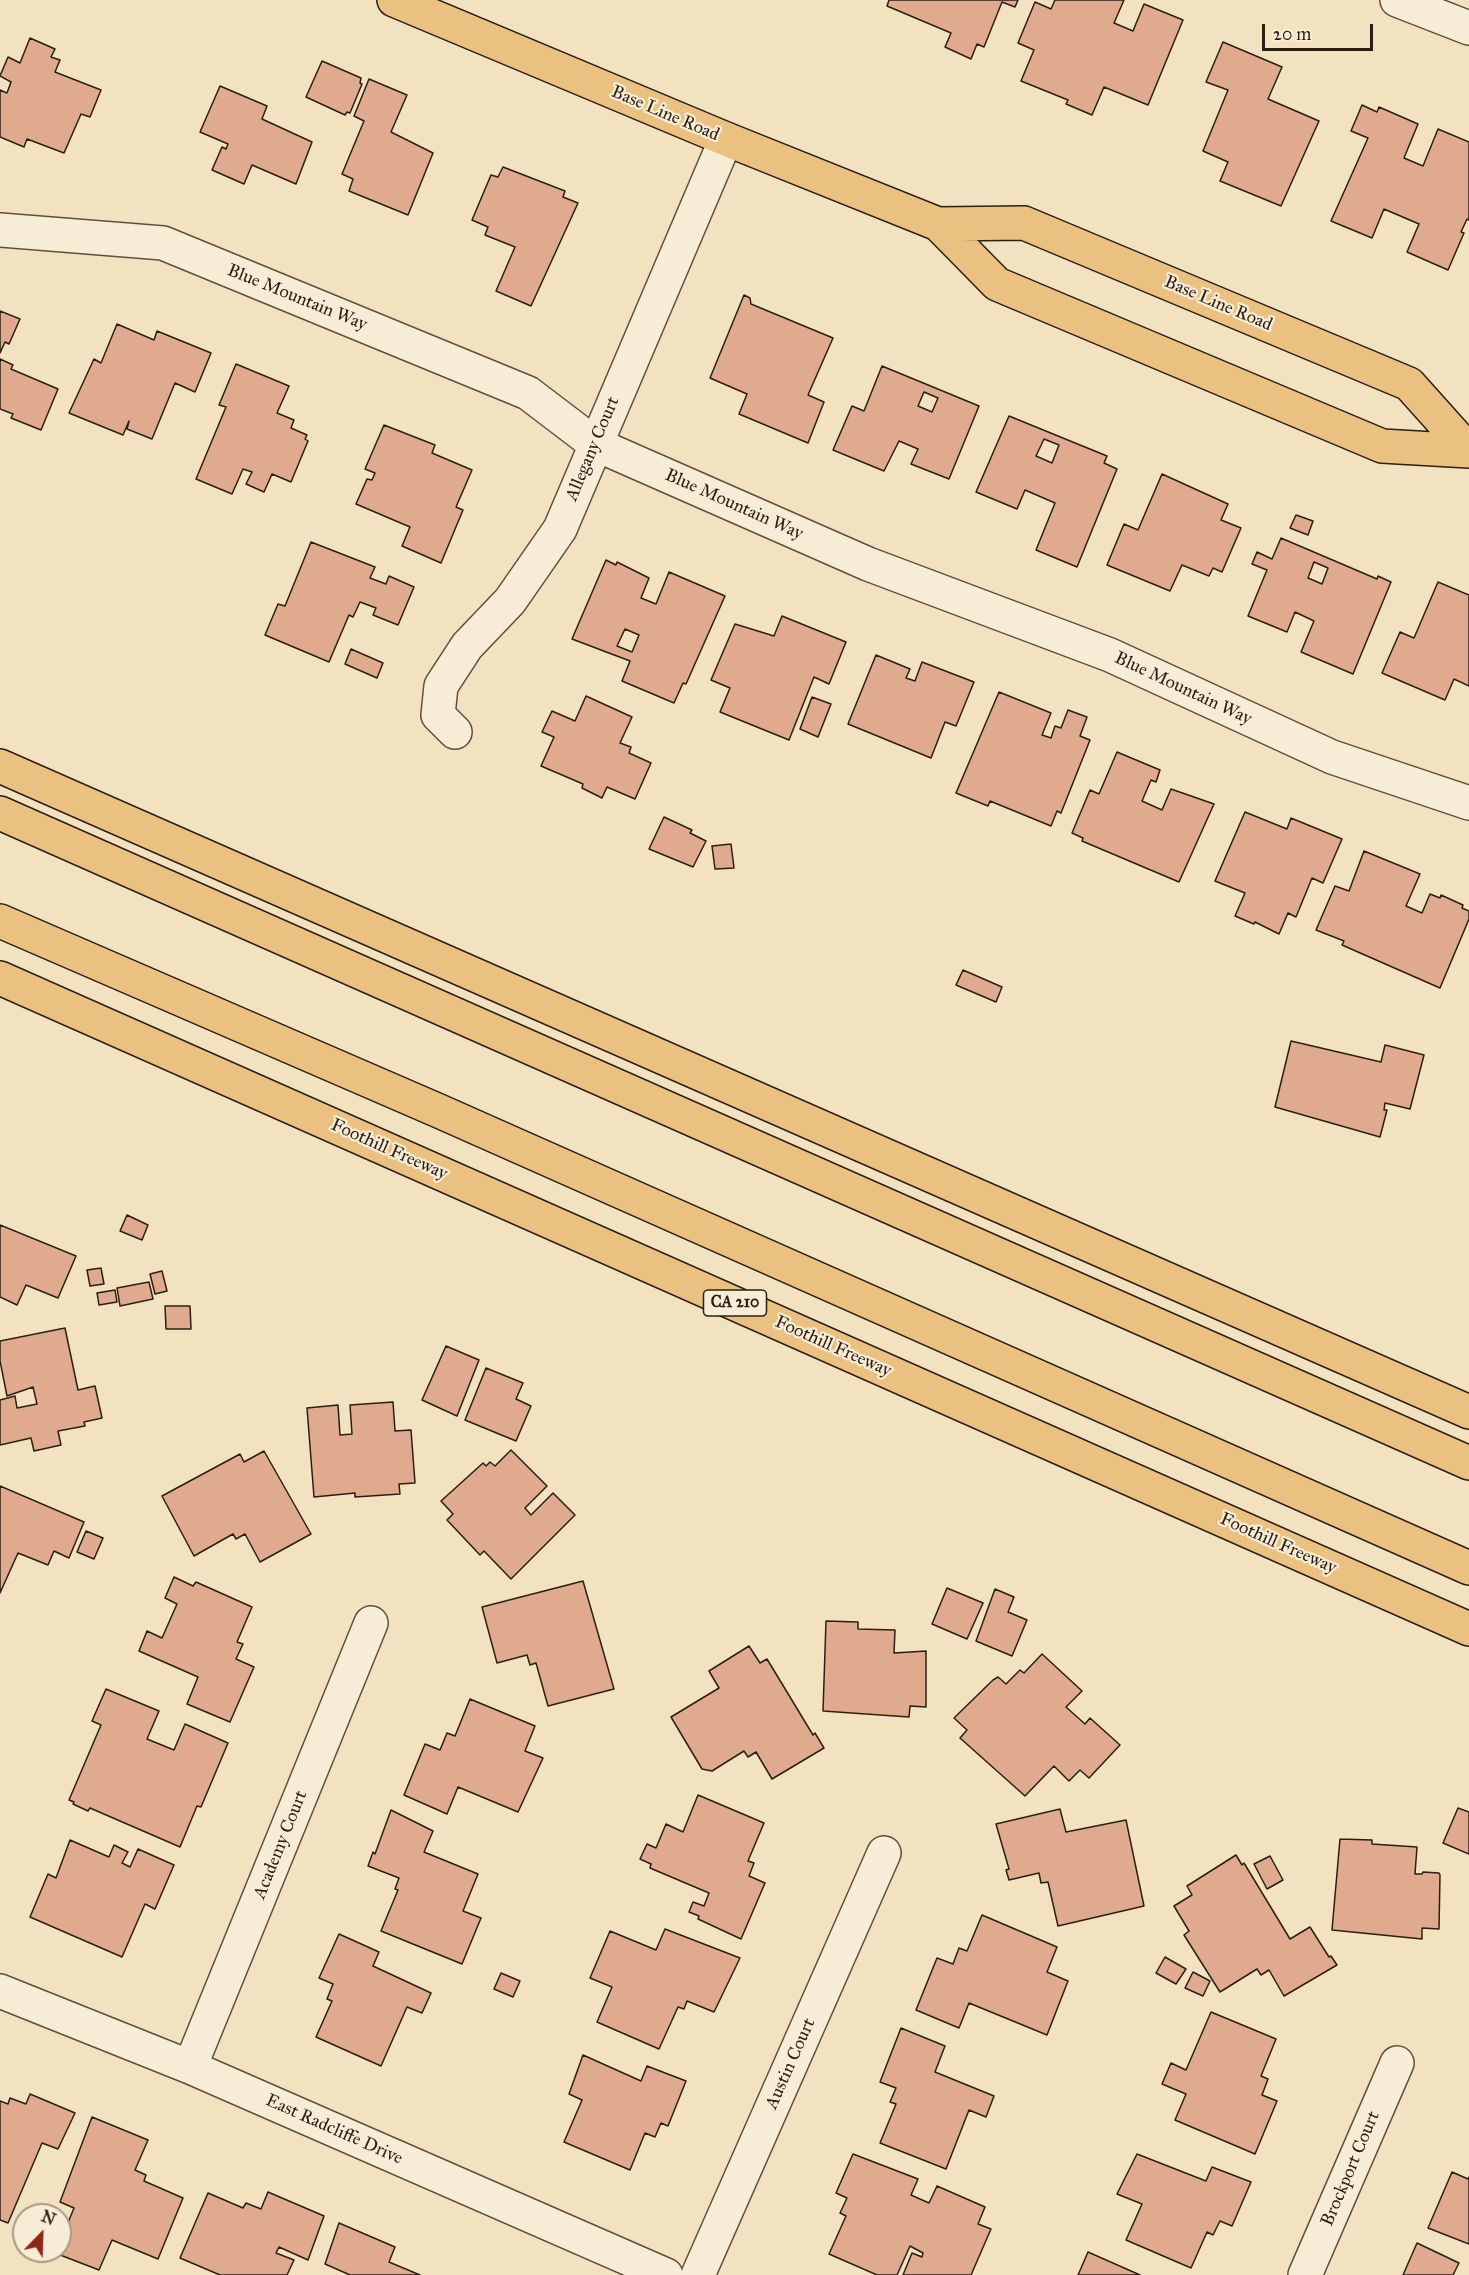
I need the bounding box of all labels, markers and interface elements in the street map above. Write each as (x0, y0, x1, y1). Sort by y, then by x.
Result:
scale bar (1265, 12, 1376, 50)
text: 20 m (1273, 23, 1311, 45)
street label: Base Line Road (608, 82, 722, 146)
street label: Blue Mountain Way (224, 260, 370, 336)
street label: Base Line Road (1161, 272, 1275, 336)
street label: Allegany Court (561, 394, 625, 504)
street label: Blue Mountain Way (662, 465, 806, 545)
street label: Blue Mountain Way (1111, 648, 1255, 730)
street label: Foothill Freeway (327, 1115, 451, 1185)
road number: CA 210 (704, 1290, 766, 1316)
street label: Foothill Freeway (771, 1312, 895, 1382)
street label: Foothill Freeway (1216, 1509, 1340, 1579)
street label: Academy Court (249, 1788, 313, 1902)
street label: Austin Court (761, 2015, 821, 2113)
street label: East Radcliffe Drive (262, 2090, 406, 2170)
street label: Brockport Court (1317, 2108, 1385, 2230)
north arrow (12, 2203, 72, 2263)
text: N (38, 2206, 58, 2229)

